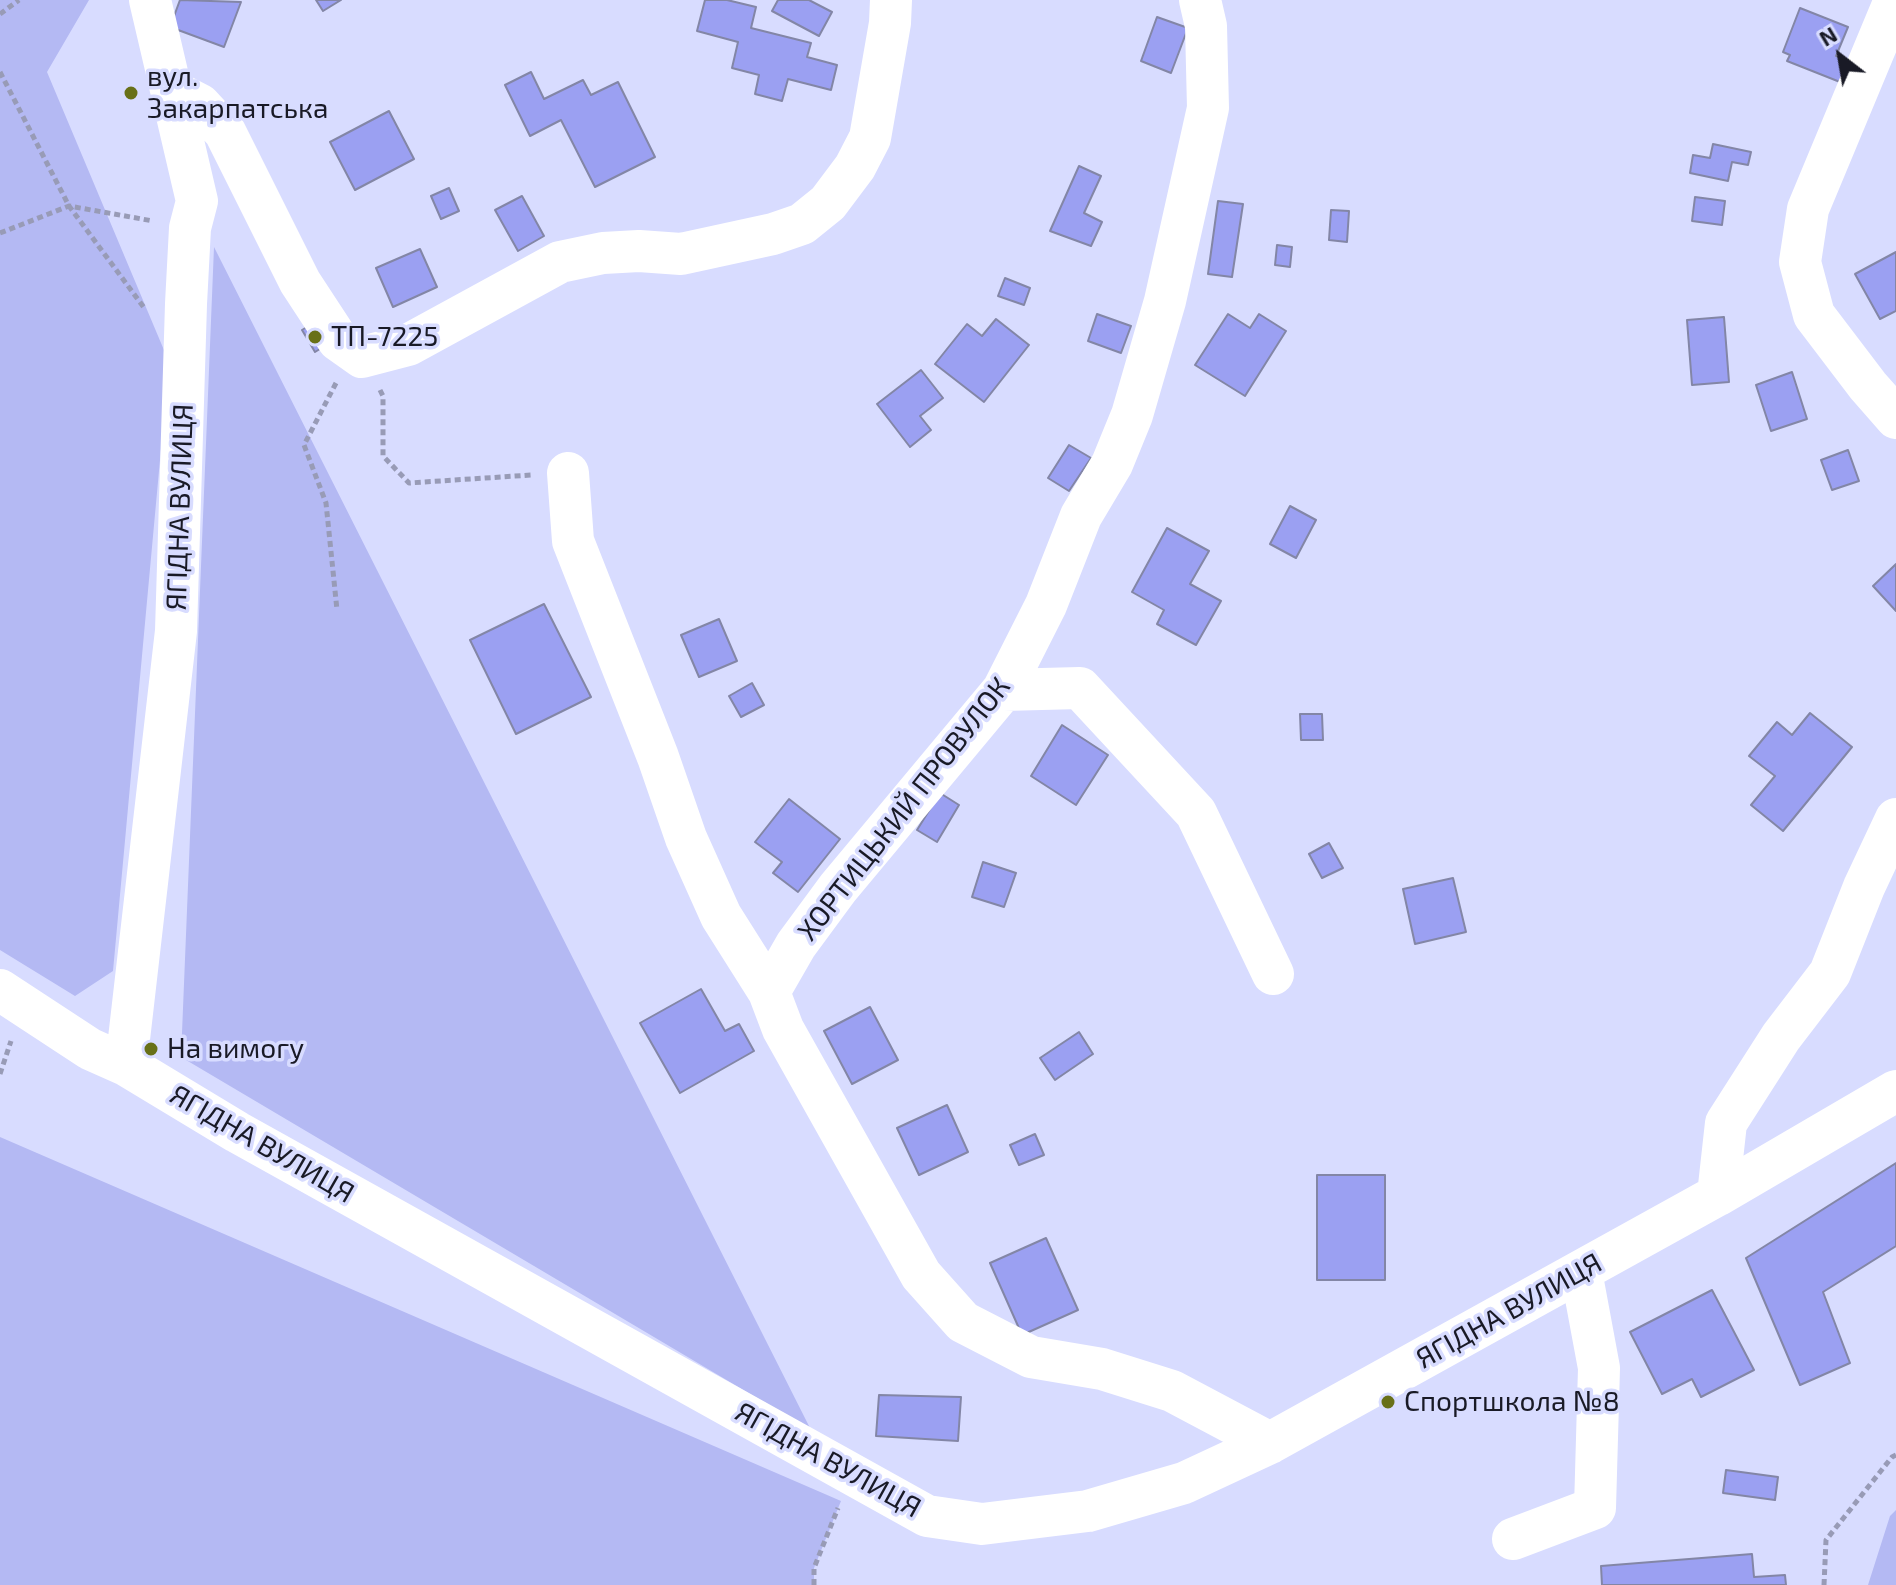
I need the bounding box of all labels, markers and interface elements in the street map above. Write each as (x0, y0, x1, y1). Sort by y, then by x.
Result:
north arrow (1800, 16, 1880, 96)
text: N (1814, 20, 1841, 51)
place label: вул. Закарпатська (147, 60, 328, 126)
marker: вул. Закарпатська (122, 84, 140, 102)
place label: ТП-7225 (331, 320, 438, 354)
marker: ТП-7225 (306, 328, 324, 346)
street label: ЯГІДНА ВУЛИЦЯ (160, 403, 200, 611)
street label: ХОРТИЦЬКИЙ ПРОВУЛОК (791, 671, 1017, 947)
place label: На вимогу (167, 1032, 304, 1066)
marker: На вимогу (142, 1040, 160, 1058)
street label: ЯГІДНА ВУЛИЦЯ (164, 1078, 360, 1210)
street label: ЯГІДНА ВУЛИЦЯ (1410, 1246, 1608, 1376)
place label: Спортшкола №8 (1404, 1385, 1620, 1419)
marker: Спортшкола №8 (1379, 1393, 1397, 1411)
street label: ЯГІДНА ВУЛИЦЯ (729, 1395, 927, 1525)

